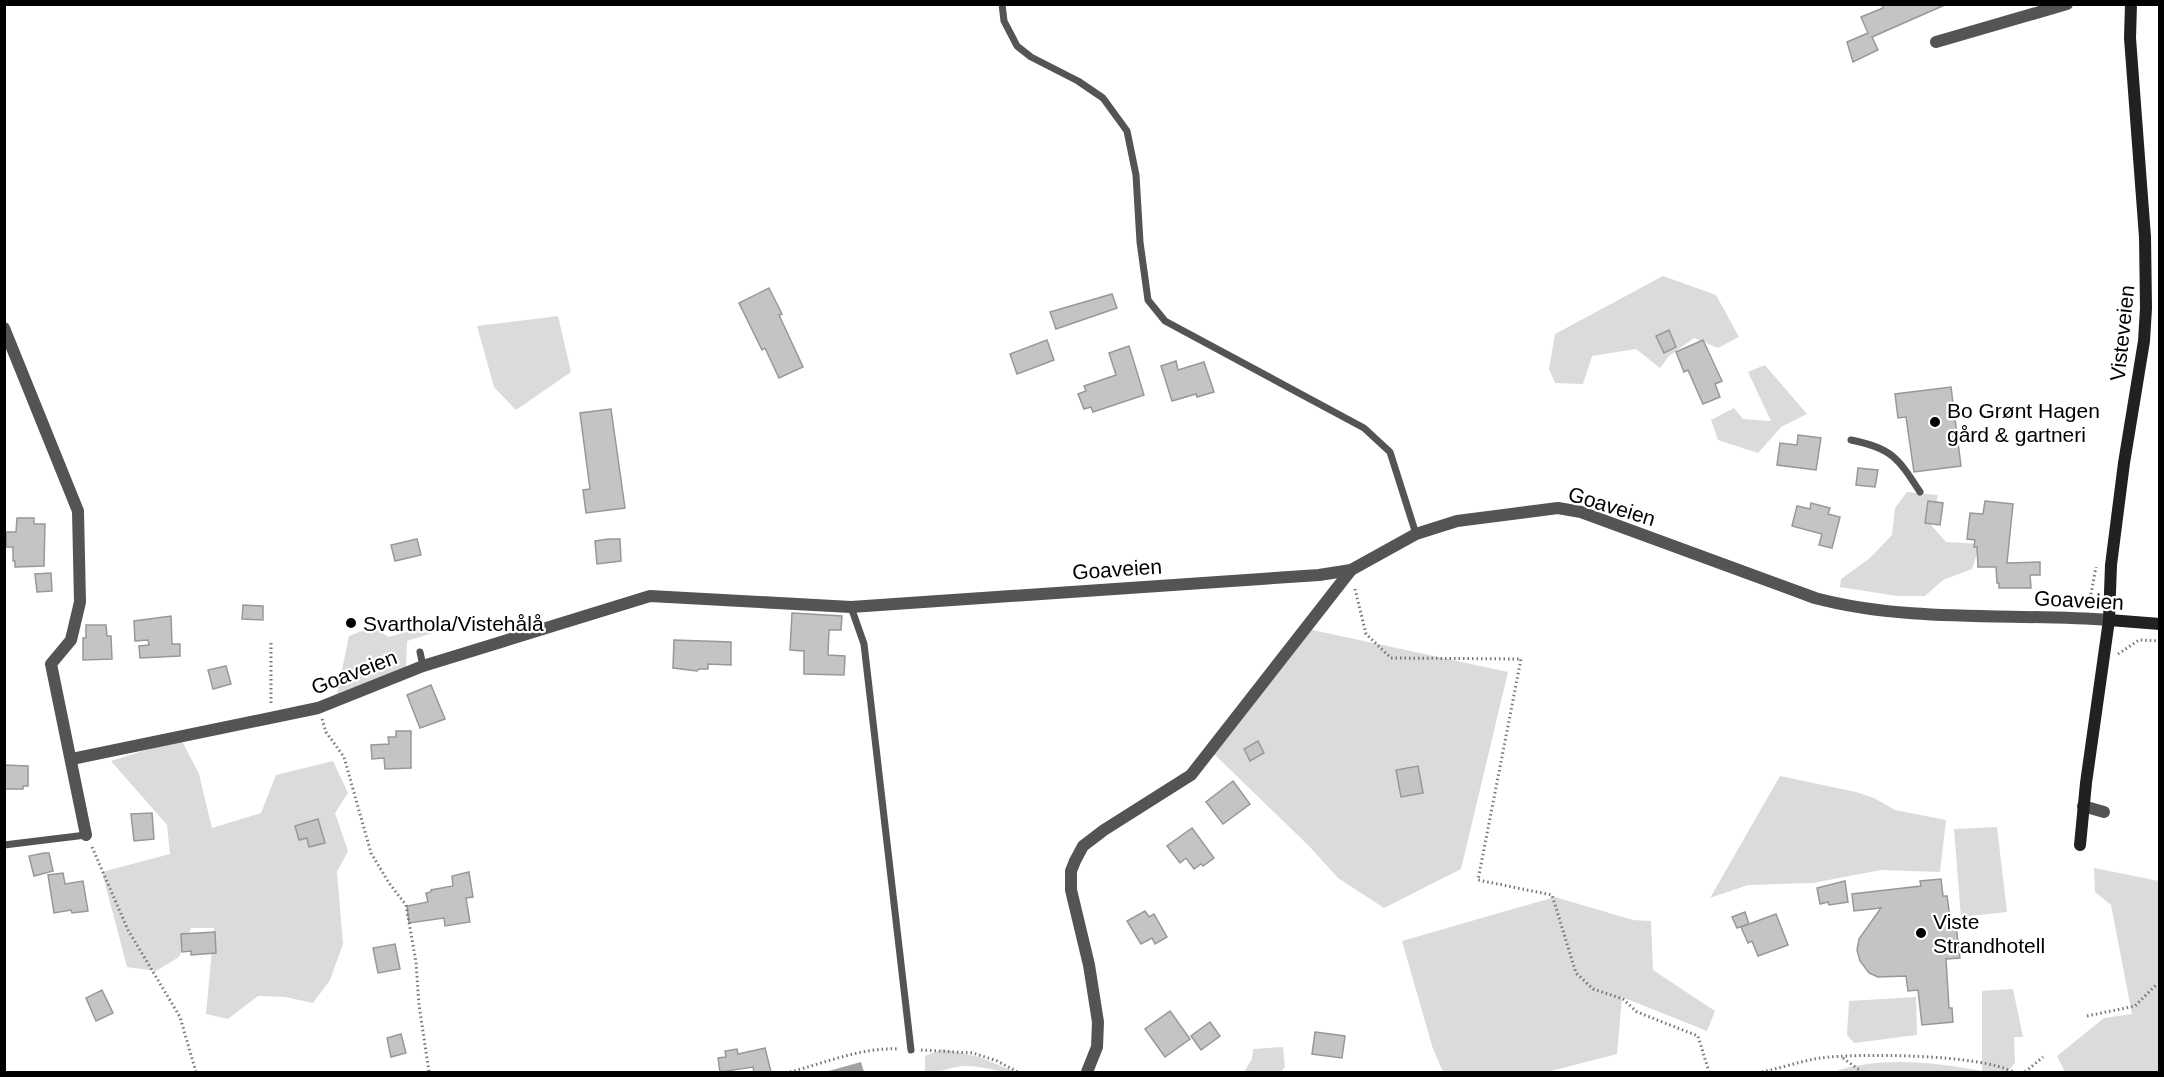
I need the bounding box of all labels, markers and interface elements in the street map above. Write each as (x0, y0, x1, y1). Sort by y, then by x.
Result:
street label: Visteveien (2106, 284, 2138, 382)
place label: Bo Grønt Hagen gård & gartneri (1947, 399, 2100, 446)
marker: Bo Grønt Hagen gård & gartneri (1928, 415, 1942, 429)
street label: Goaveien (1566, 482, 1658, 530)
street label: Goaveien (1071, 554, 1163, 584)
street label: Goaveien (2034, 586, 2124, 614)
place label: Svarthola/Vistehålå (363, 612, 544, 635)
marker: Svarthola/Vistehålå (344, 616, 358, 630)
street label: Goaveien (308, 645, 400, 699)
place label: Viste Strandhotell (1933, 910, 2045, 957)
marker: Viste Strandhotell (1914, 926, 1928, 940)

